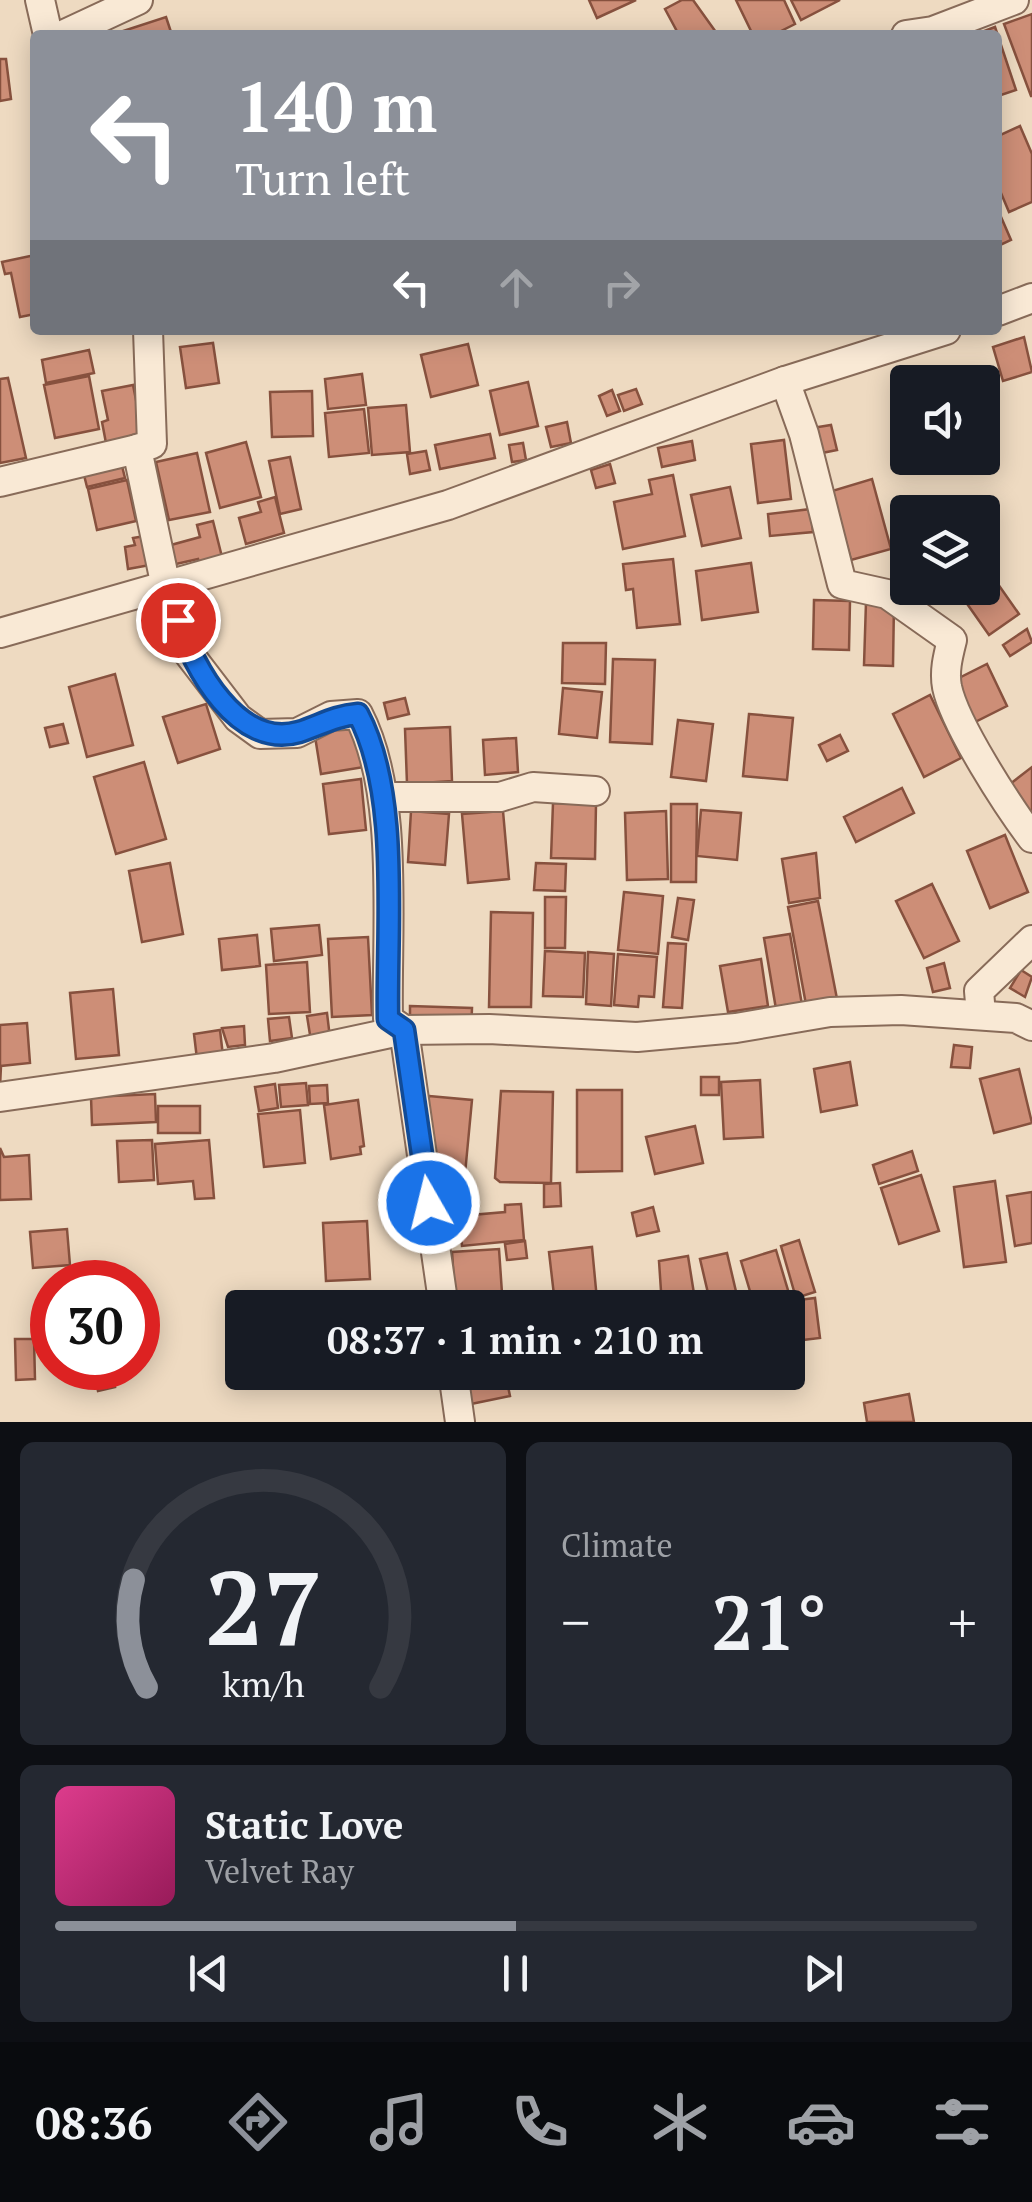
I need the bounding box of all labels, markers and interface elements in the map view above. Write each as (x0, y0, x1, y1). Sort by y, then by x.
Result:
text: 140 m (235, 59, 437, 152)
icon: left (70, 70, 200, 200)
text: Turn left (235, 148, 410, 208)
icon: left (384, 260, 439, 315)
icon: ahead (489, 260, 544, 315)
icon: right (594, 260, 649, 315)
map controls (890, 365, 1000, 605)
button: sound (890, 365, 1000, 475)
button: layers (890, 495, 1000, 605)
pin (136, 578, 221, 663)
icon: arrive (151, 593, 206, 648)
position arrow (377, 1151, 481, 1255)
speed limit sign: 30 (30, 1260, 160, 1390)
text: 08:37 · 1 min · 210 m (327, 1315, 703, 1365)
text: Climate (561, 1524, 673, 1566)
text: 27 (204, 1537, 322, 1675)
text: 21° (711, 1572, 827, 1671)
text: − (561, 1585, 590, 1658)
text: + (948, 1585, 977, 1658)
text: km/h (222, 1660, 304, 1707)
text: Static Love (205, 1800, 403, 1850)
text: Velvet Ray (205, 1850, 354, 1892)
icon: previous (181, 1946, 236, 2001)
icon: pause (488, 1946, 543, 2001)
icon: next (796, 1946, 851, 2001)
icon: directions (223, 2087, 293, 2157)
icon: music (364, 2087, 434, 2157)
icon: phone (505, 2087, 575, 2157)
icon: climate (645, 2087, 715, 2157)
icon: car (786, 2087, 856, 2157)
icon: filters (927, 2087, 997, 2157)
text: 08:36 (35, 2092, 152, 2152)

